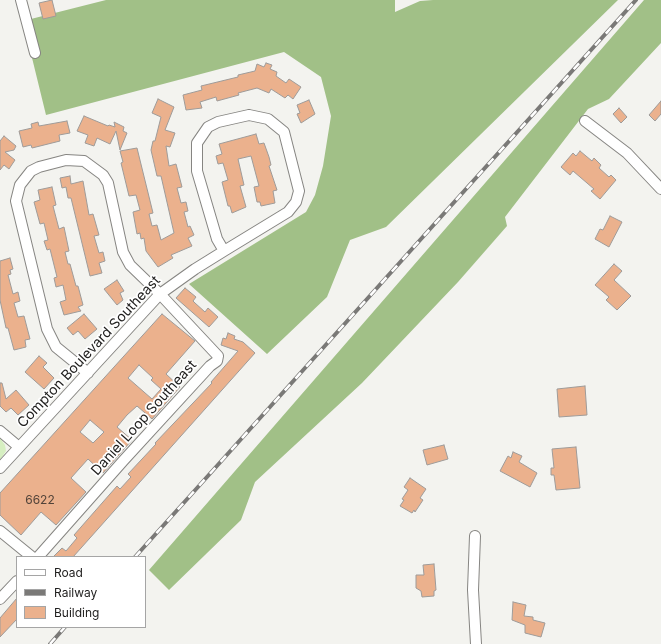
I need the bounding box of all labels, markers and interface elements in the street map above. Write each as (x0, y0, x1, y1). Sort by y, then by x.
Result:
street label: Compton Boulevard Southeast (14, 273, 164, 431)
street label: Daniel Loop Southeast (88, 357, 200, 479)
house number: 6622 (25, 493, 55, 507)
legend (16, 556, 146, 628)
text: Road (54, 565, 83, 580)
text: Railway (54, 585, 97, 600)
text: Building (54, 605, 99, 620)

